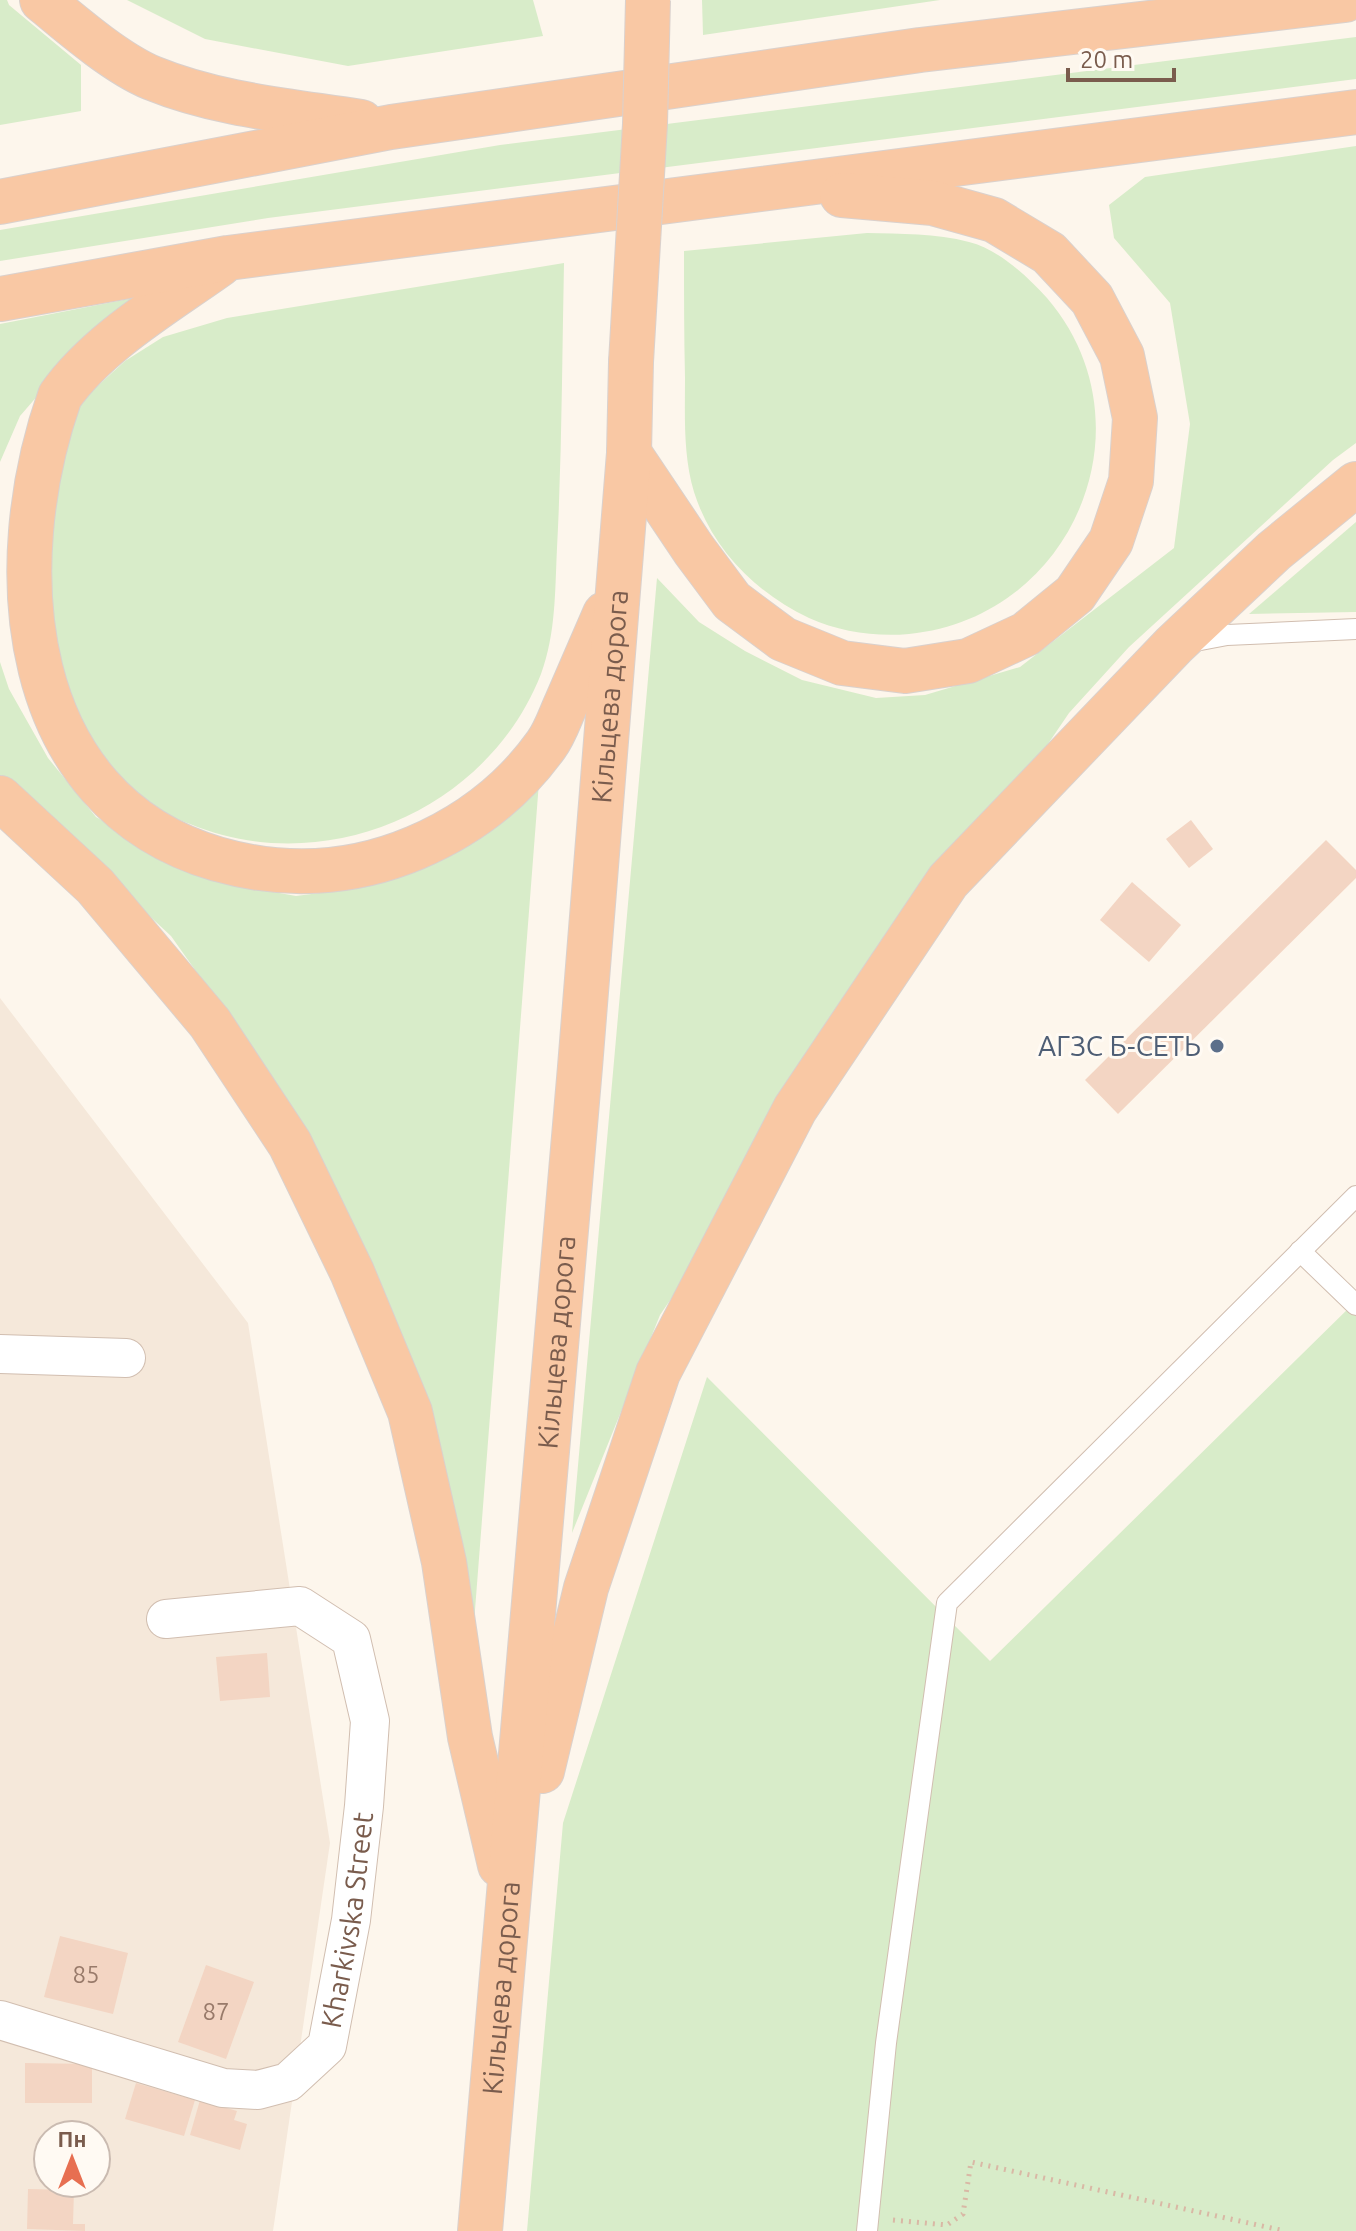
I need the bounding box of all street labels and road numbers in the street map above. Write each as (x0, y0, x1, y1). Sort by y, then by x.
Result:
street label: Кільцева дорога (585, 588, 633, 804)
street label: Кільцева дорога (531, 1234, 580, 1450)
street label: Kharkivska Street (315, 1810, 378, 2030)
street label: Кільцева дорога (476, 1880, 525, 2096)

